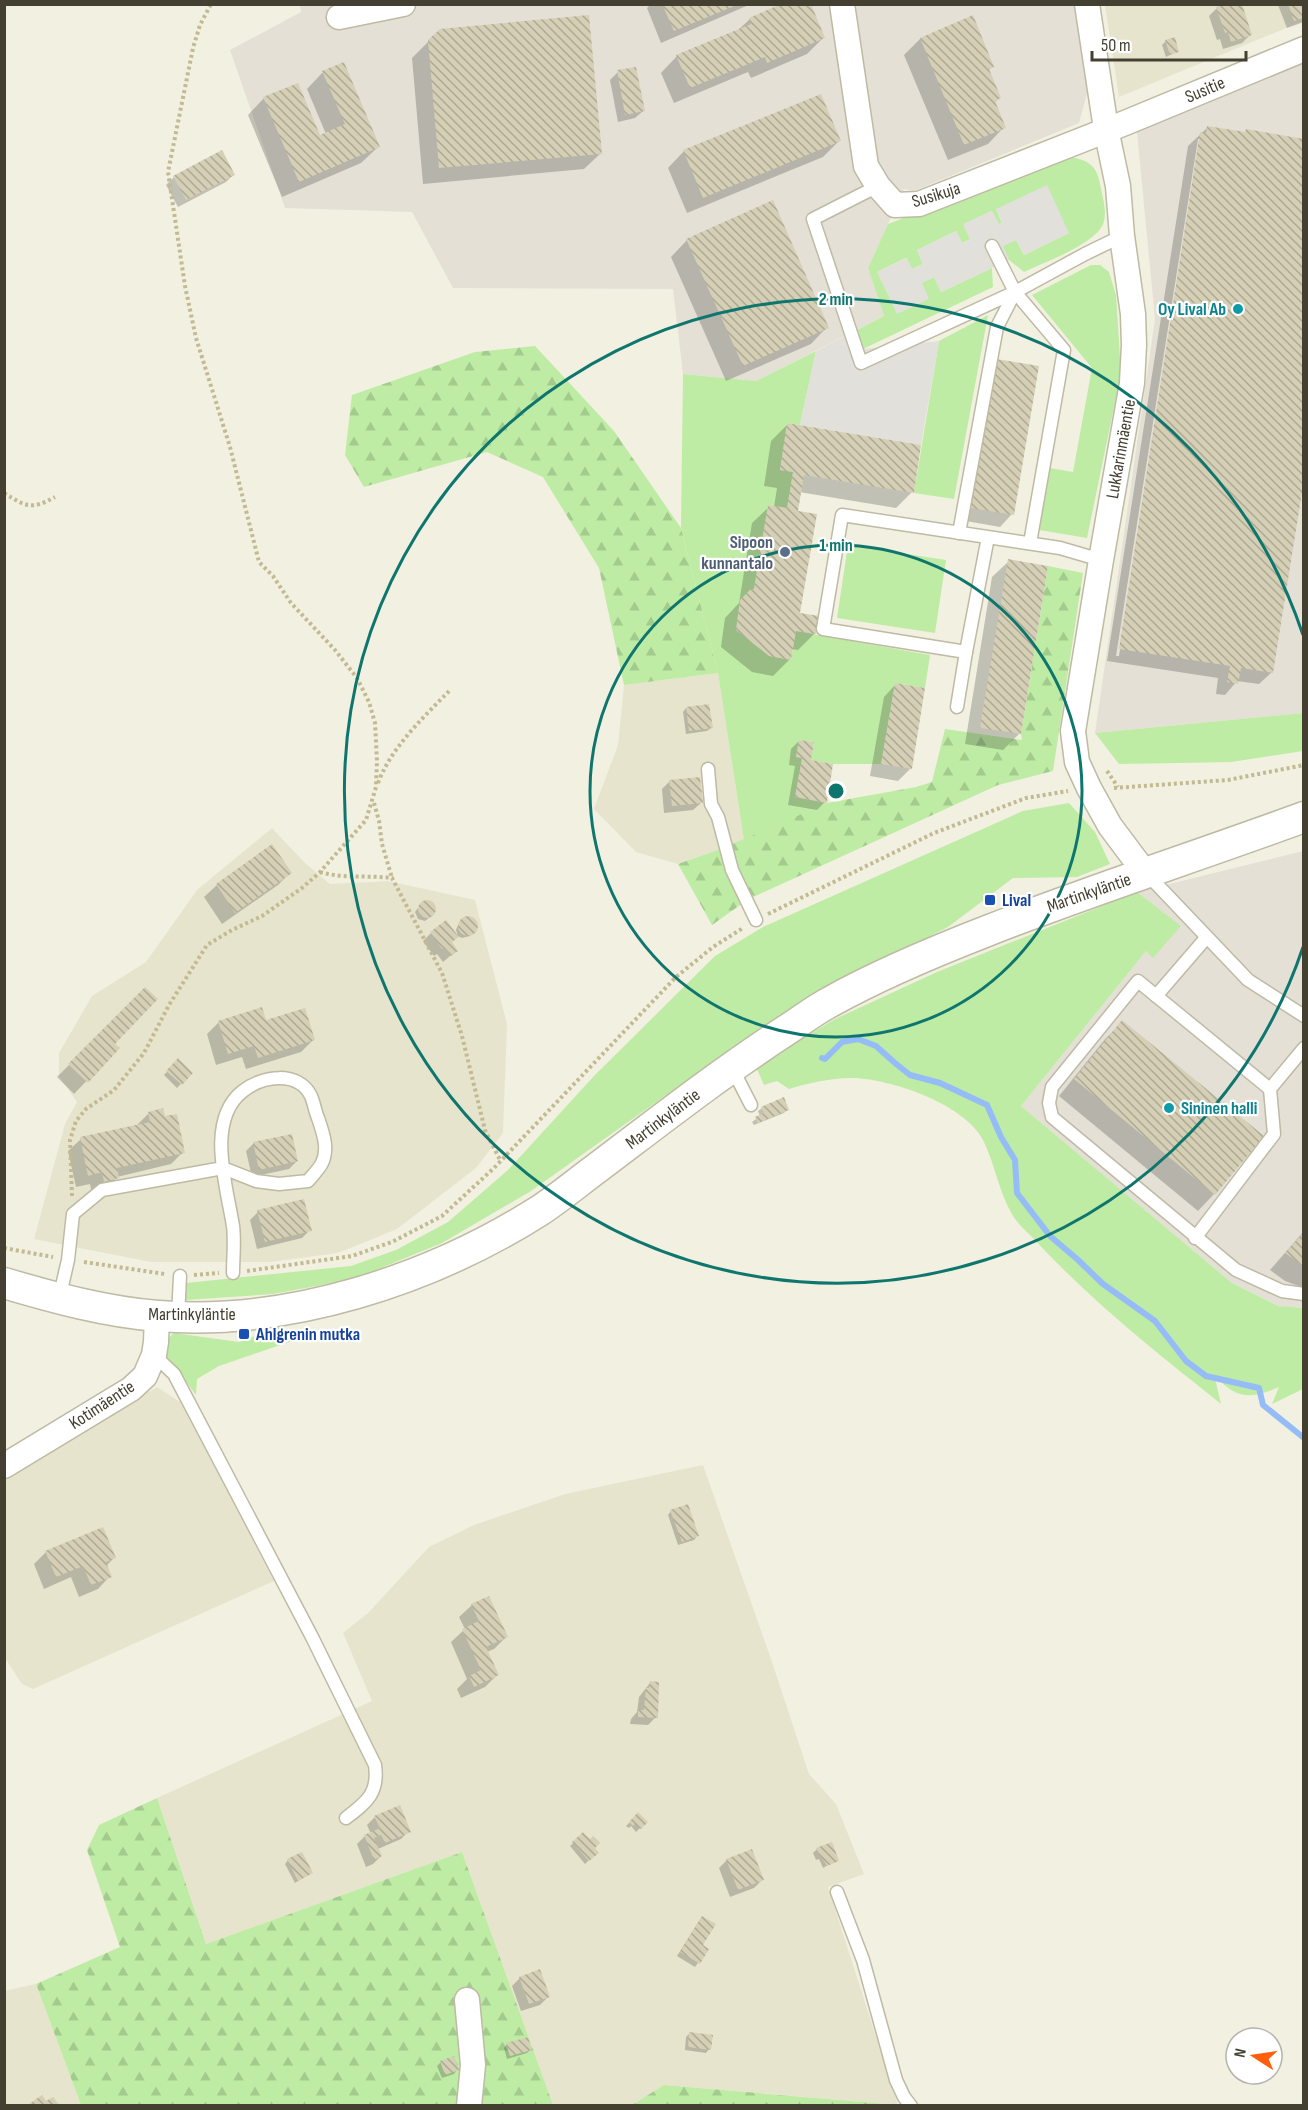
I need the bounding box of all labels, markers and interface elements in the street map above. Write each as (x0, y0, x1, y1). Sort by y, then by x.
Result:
scale bar (1092, 24, 1246, 62)
text: 50 m (1101, 35, 1131, 56)
street label: Susitie (1182, 72, 1228, 108)
street label: Susikuja (909, 178, 963, 212)
text: 2 min (819, 289, 853, 310)
place label: Oy Lival Ab (1158, 299, 1226, 320)
marker: Oy Lival Ab (1231, 302, 1245, 316)
street label: Lukkarinmäentie (1102, 398, 1140, 500)
place label: Sipoon kunnantalo (701, 532, 773, 574)
text: 1 min (819, 535, 853, 556)
marker: Sipoon kunnantalo (778, 545, 792, 559)
centre of rings (826, 781, 846, 801)
street label: Martinkyläntie (1044, 869, 1134, 917)
place label: Lival (1002, 890, 1031, 911)
marker: Lival (983, 893, 997, 907)
street label: Martinkyläntie (622, 1084, 704, 1154)
place label: Sininen halli (1181, 1098, 1258, 1119)
marker: Sininen halli (1162, 1101, 1176, 1115)
street label: Martinkyläntie (148, 1304, 236, 1325)
place label: Ahlgrenin mutka (255, 1324, 360, 1345)
marker: Ahlgrenin mutka (237, 1327, 251, 1341)
street label: Kotimäentie (65, 1376, 139, 1434)
north arrow (1224, 2026, 1284, 2086)
text: N (1231, 2047, 1251, 2059)

